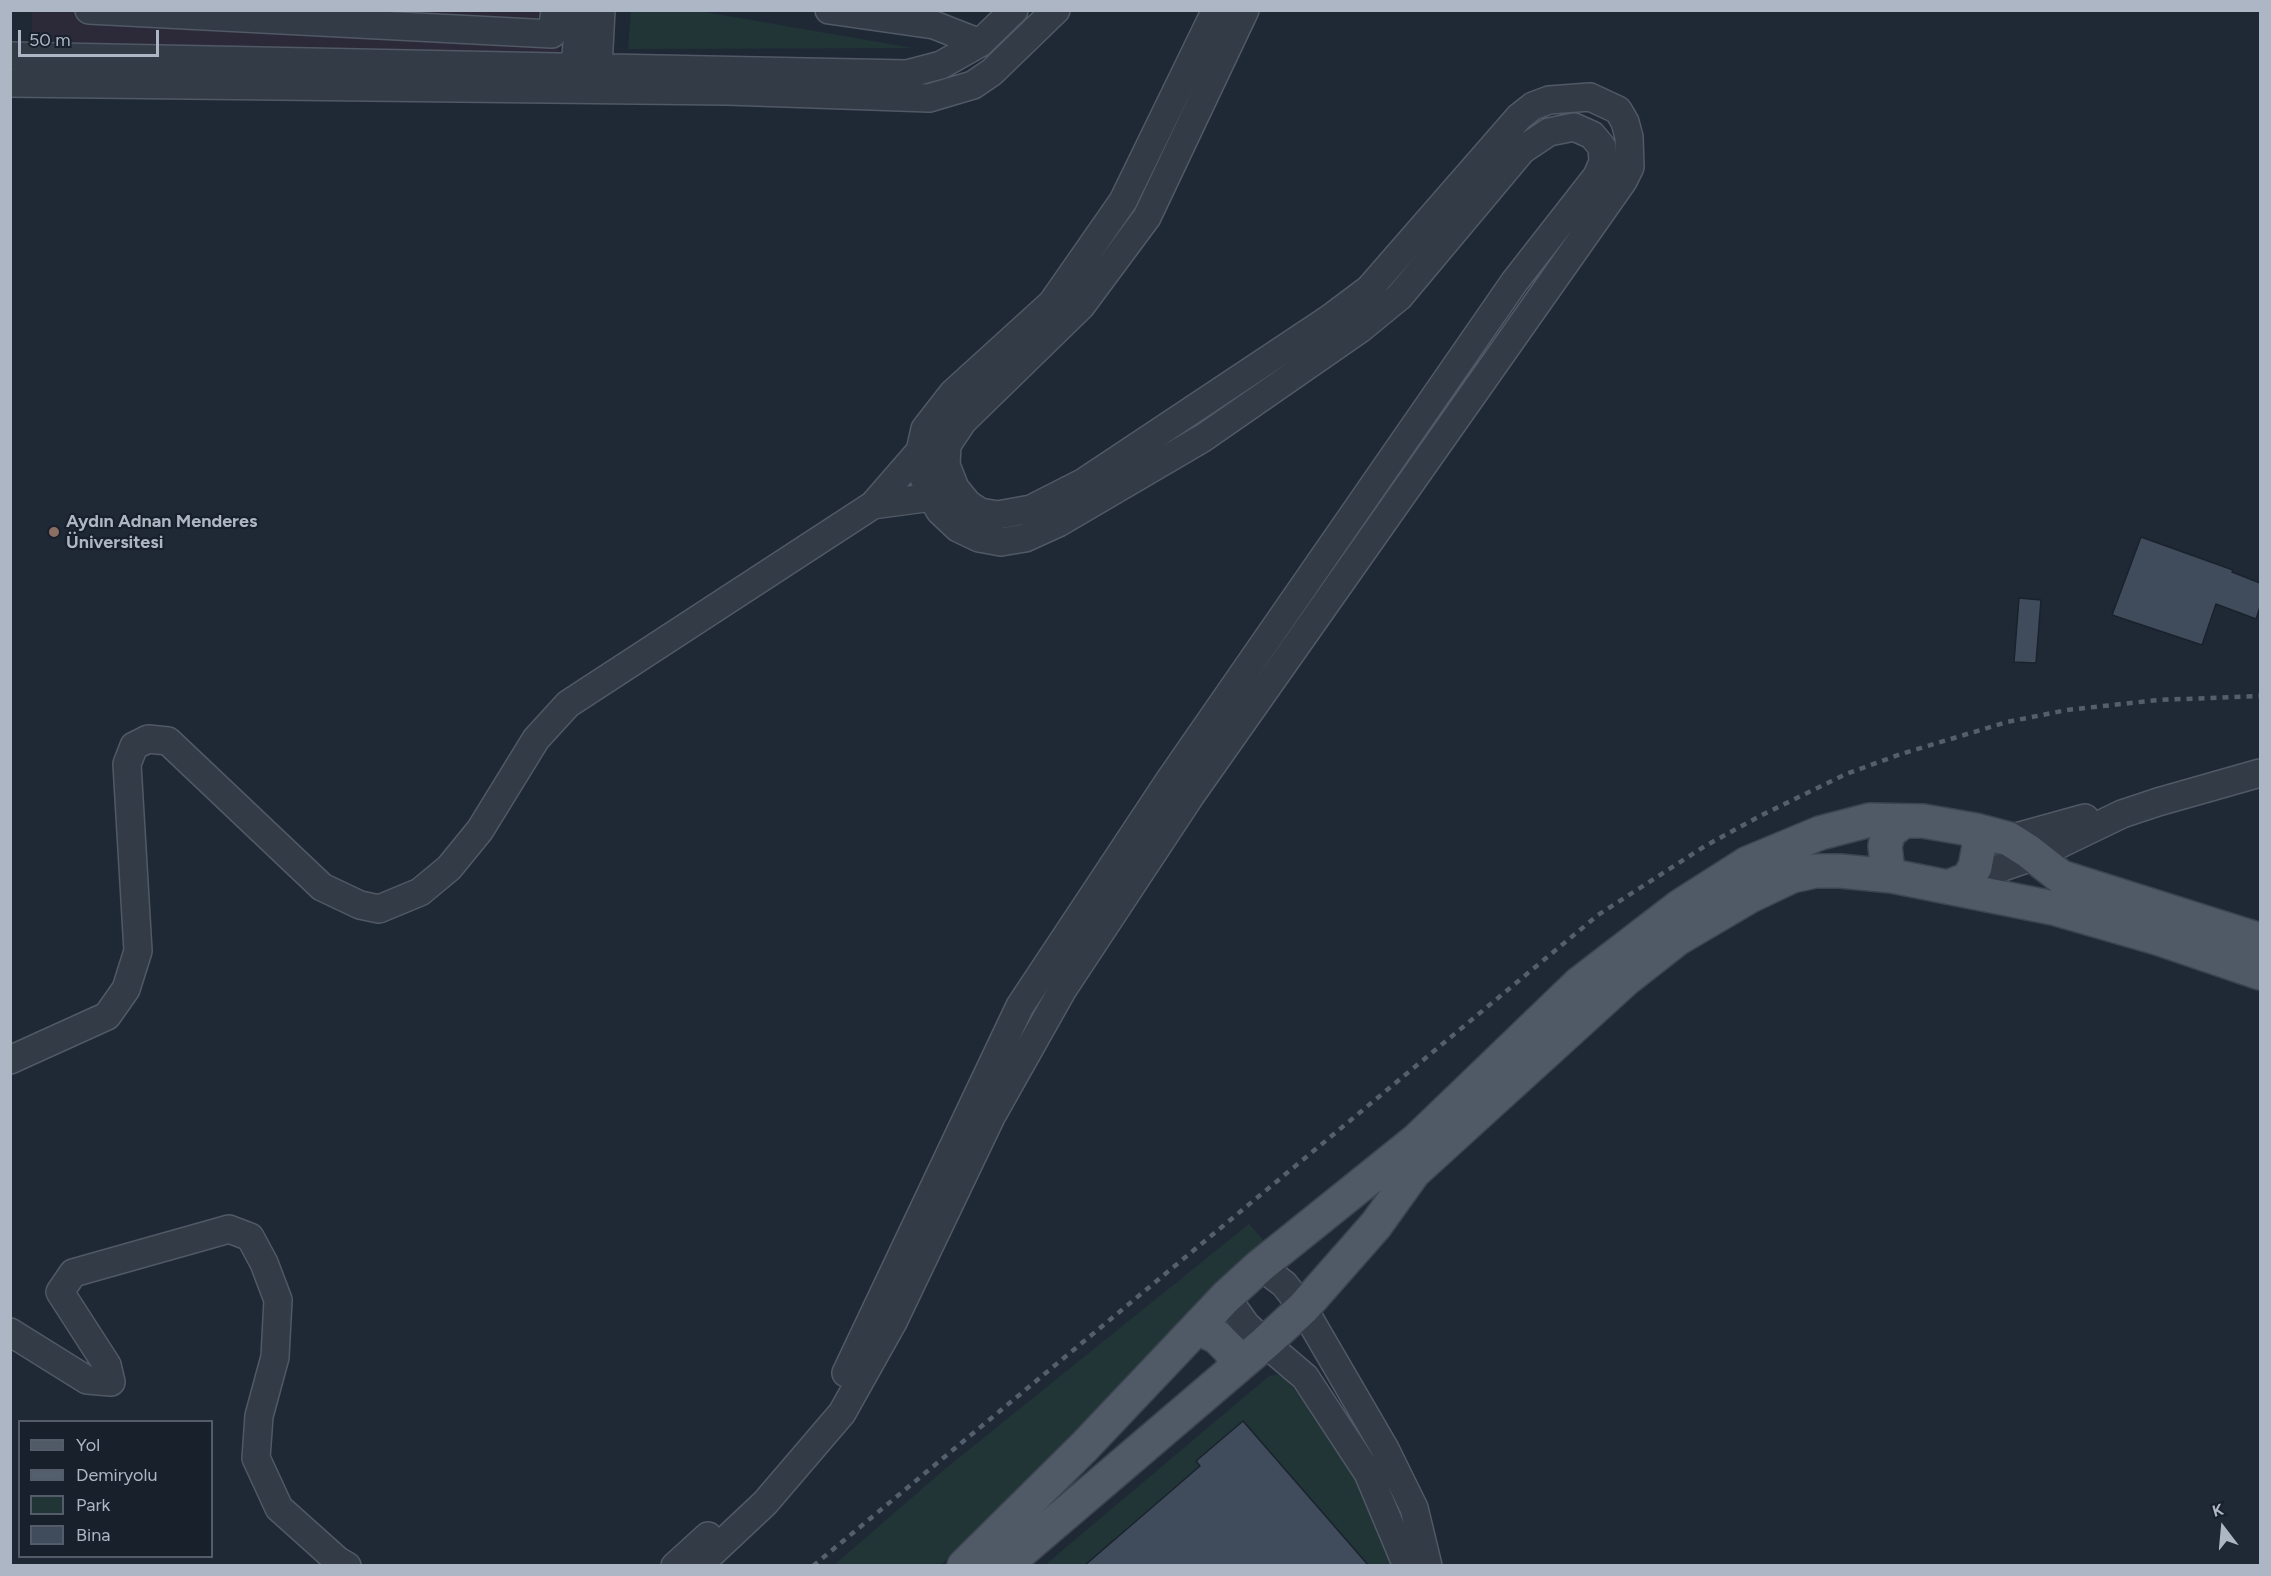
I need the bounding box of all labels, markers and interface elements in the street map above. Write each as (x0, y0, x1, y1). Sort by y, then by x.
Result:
scale bar (21, 18, 162, 56)
text: 50 m (29, 29, 71, 51)
place label: Aydın Adnan Menderes Üniversitesi (66, 511, 257, 554)
marker: Aydın Adnan Menderes Üniversitesi (47, 525, 61, 539)
legend (18, 1420, 213, 1558)
text: Yol (76, 1434, 100, 1456)
text: Demiryolu (76, 1464, 158, 1486)
text: Park (76, 1494, 110, 1516)
north arrow (2193, 1498, 2253, 1558)
text: K (2210, 1500, 2226, 1521)
text: Bina (76, 1524, 110, 1546)

